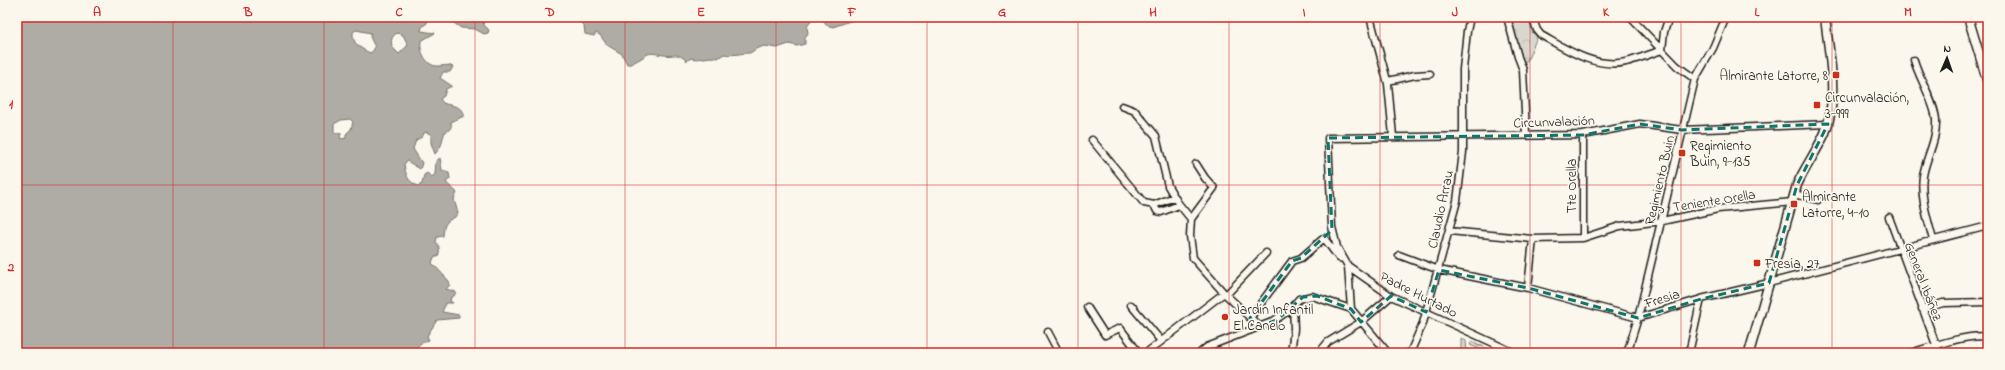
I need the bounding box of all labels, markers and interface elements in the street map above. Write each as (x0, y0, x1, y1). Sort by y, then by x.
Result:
text: A (93, 3, 101, 22)
text: B (243, 3, 253, 22)
text: C (395, 3, 403, 22)
text: D (544, 3, 555, 22)
text: E (697, 3, 705, 22)
text: F (847, 3, 857, 22)
text: G (998, 3, 1006, 22)
text: H (1149, 3, 1157, 22)
text: I (1302, 3, 1306, 22)
text: J (1452, 3, 1458, 22)
text: K (1603, 3, 1610, 22)
text: L (1755, 3, 1761, 22)
text: M (1904, 3, 1912, 22)
north arrow (1927, 38, 1967, 78)
text: N (1943, 41, 1951, 57)
place label: Almirante Latorre, 8 (1720, 66, 1828, 87)
marker: Almirante Latorre, 8 (1831, 70, 1841, 80)
place label: Circunvalación, 3-999 (1825, 88, 1909, 125)
text: 1 (9, 95, 14, 114)
marker: Circunvalación, 3-999 (1812, 100, 1822, 110)
street label: Circunvalación (1513, 111, 1595, 134)
street label: Regimiento Buin (1640, 133, 1682, 228)
place label: Regimiento Buin, 9-135 (1689, 136, 1751, 173)
marker: Regimiento Buin, 9-135 (1677, 148, 1687, 158)
street label: Tte Orella (1562, 159, 1583, 213)
street label: Claudio Arrau (1423, 168, 1460, 250)
street label: Teniente Orella (1671, 185, 1757, 218)
place label: Almirante Latorre, 4-10 (1802, 187, 1869, 224)
marker: Almirante Latorre, 4-10 (1789, 199, 1799, 209)
street label: General Ibáñez (1898, 239, 1947, 324)
place label: Fresia, 27 (1764, 254, 1820, 275)
text: 2 (7, 258, 15, 277)
marker: Fresia, 27 (1752, 258, 1762, 268)
street label: Padre Hurtado (1376, 267, 1461, 324)
street label: Fresia (1641, 284, 1683, 315)
place label: Jardín Infantil El Canelo (1233, 300, 1313, 337)
marker: Jardín Infantil El Canelo (1220, 312, 1230, 322)

